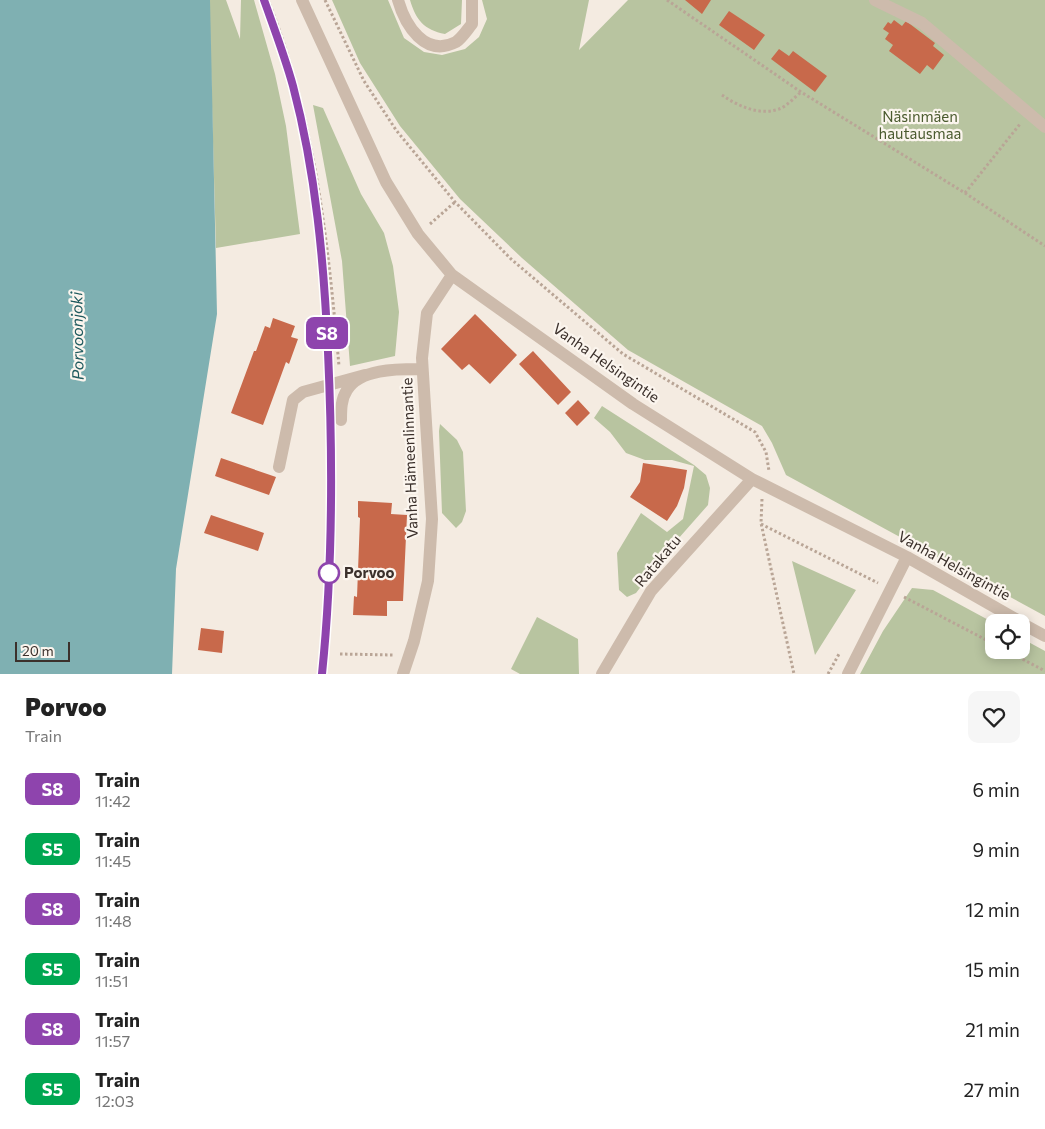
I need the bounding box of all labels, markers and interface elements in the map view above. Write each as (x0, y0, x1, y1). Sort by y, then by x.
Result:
park label: Näsinmäen hautausmaa (879, 107, 961, 142)
water label: Porvoonjoki (66, 291, 87, 380)
line badge: S8 (304, 317, 350, 349)
street label: Vanha Helsingintie (550, 319, 663, 406)
text: S8 (316, 322, 338, 344)
street label: Vanha Hämeenlinnantie (397, 377, 421, 539)
street label: Vanha Helsingintie (895, 527, 1014, 604)
street label: Ratakatu (630, 531, 684, 590)
marker: Porvoo (318, 562, 340, 584)
place label: Porvoo (344, 563, 394, 581)
map controls (985, 614, 1030, 659)
button: locate (985, 614, 1030, 659)
scale bar (15, 639, 70, 662)
text: 20 m (22, 642, 54, 659)
button: heart (968, 691, 1020, 743)
text: Porvoo (25, 692, 107, 721)
text: Train (25, 726, 62, 745)
text: Train (95, 768, 140, 791)
text: S8 (42, 778, 63, 800)
text: 6 min (972, 778, 1020, 801)
text: 11:42 (95, 791, 131, 810)
text: Train (95, 828, 140, 851)
text: S5 (42, 838, 63, 860)
text: 9 min (972, 838, 1020, 861)
text: 11:45 (95, 851, 131, 870)
text: Train (95, 888, 140, 911)
text: S8 (42, 898, 63, 920)
text: 12 min (965, 898, 1020, 921)
text: 11:48 (95, 911, 132, 930)
text: Train (95, 948, 140, 971)
text: S5 (42, 958, 63, 980)
text: 15 min (965, 958, 1020, 981)
text: 11:51 (95, 971, 129, 990)
text: Train (95, 1008, 140, 1031)
text: S8 (42, 1018, 63, 1040)
text: 21 min (965, 1018, 1020, 1041)
text: 11:57 (95, 1031, 130, 1050)
text: Train (95, 1068, 140, 1091)
text: S5 (42, 1078, 63, 1100)
text: 27 min (963, 1078, 1020, 1101)
text: 12:03 (95, 1091, 134, 1110)

